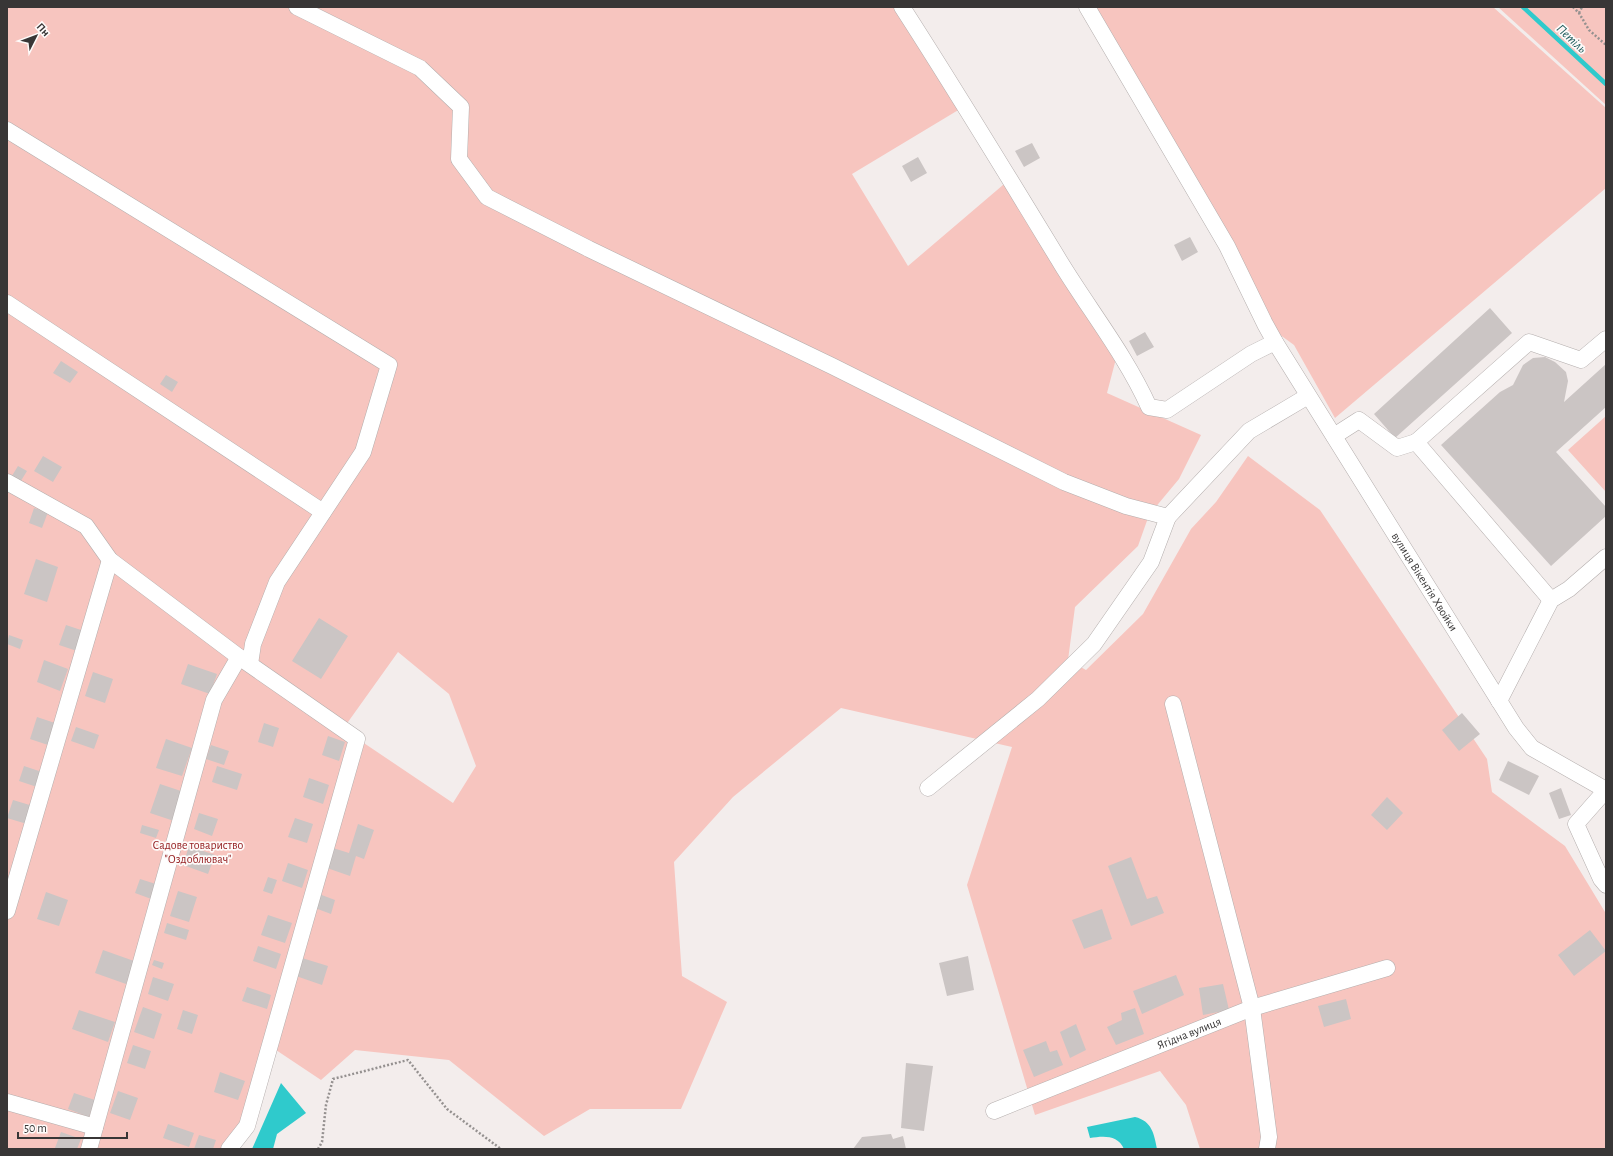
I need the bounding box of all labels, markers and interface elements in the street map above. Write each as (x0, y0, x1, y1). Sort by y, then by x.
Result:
north arrow (16, 16, 56, 56)
text: Пн (34, 21, 52, 38)
water label: Петіль (1554, 22, 1588, 56)
street label: вулиця Вікентія Хвойки (1389, 530, 1460, 633)
park label: Садове товариство "Оздоблювач" (153, 839, 244, 865)
street label: Ягідна вулиця (1155, 1015, 1223, 1051)
scale bar (18, 1114, 127, 1140)
text: 50 m (24, 1122, 47, 1134)

